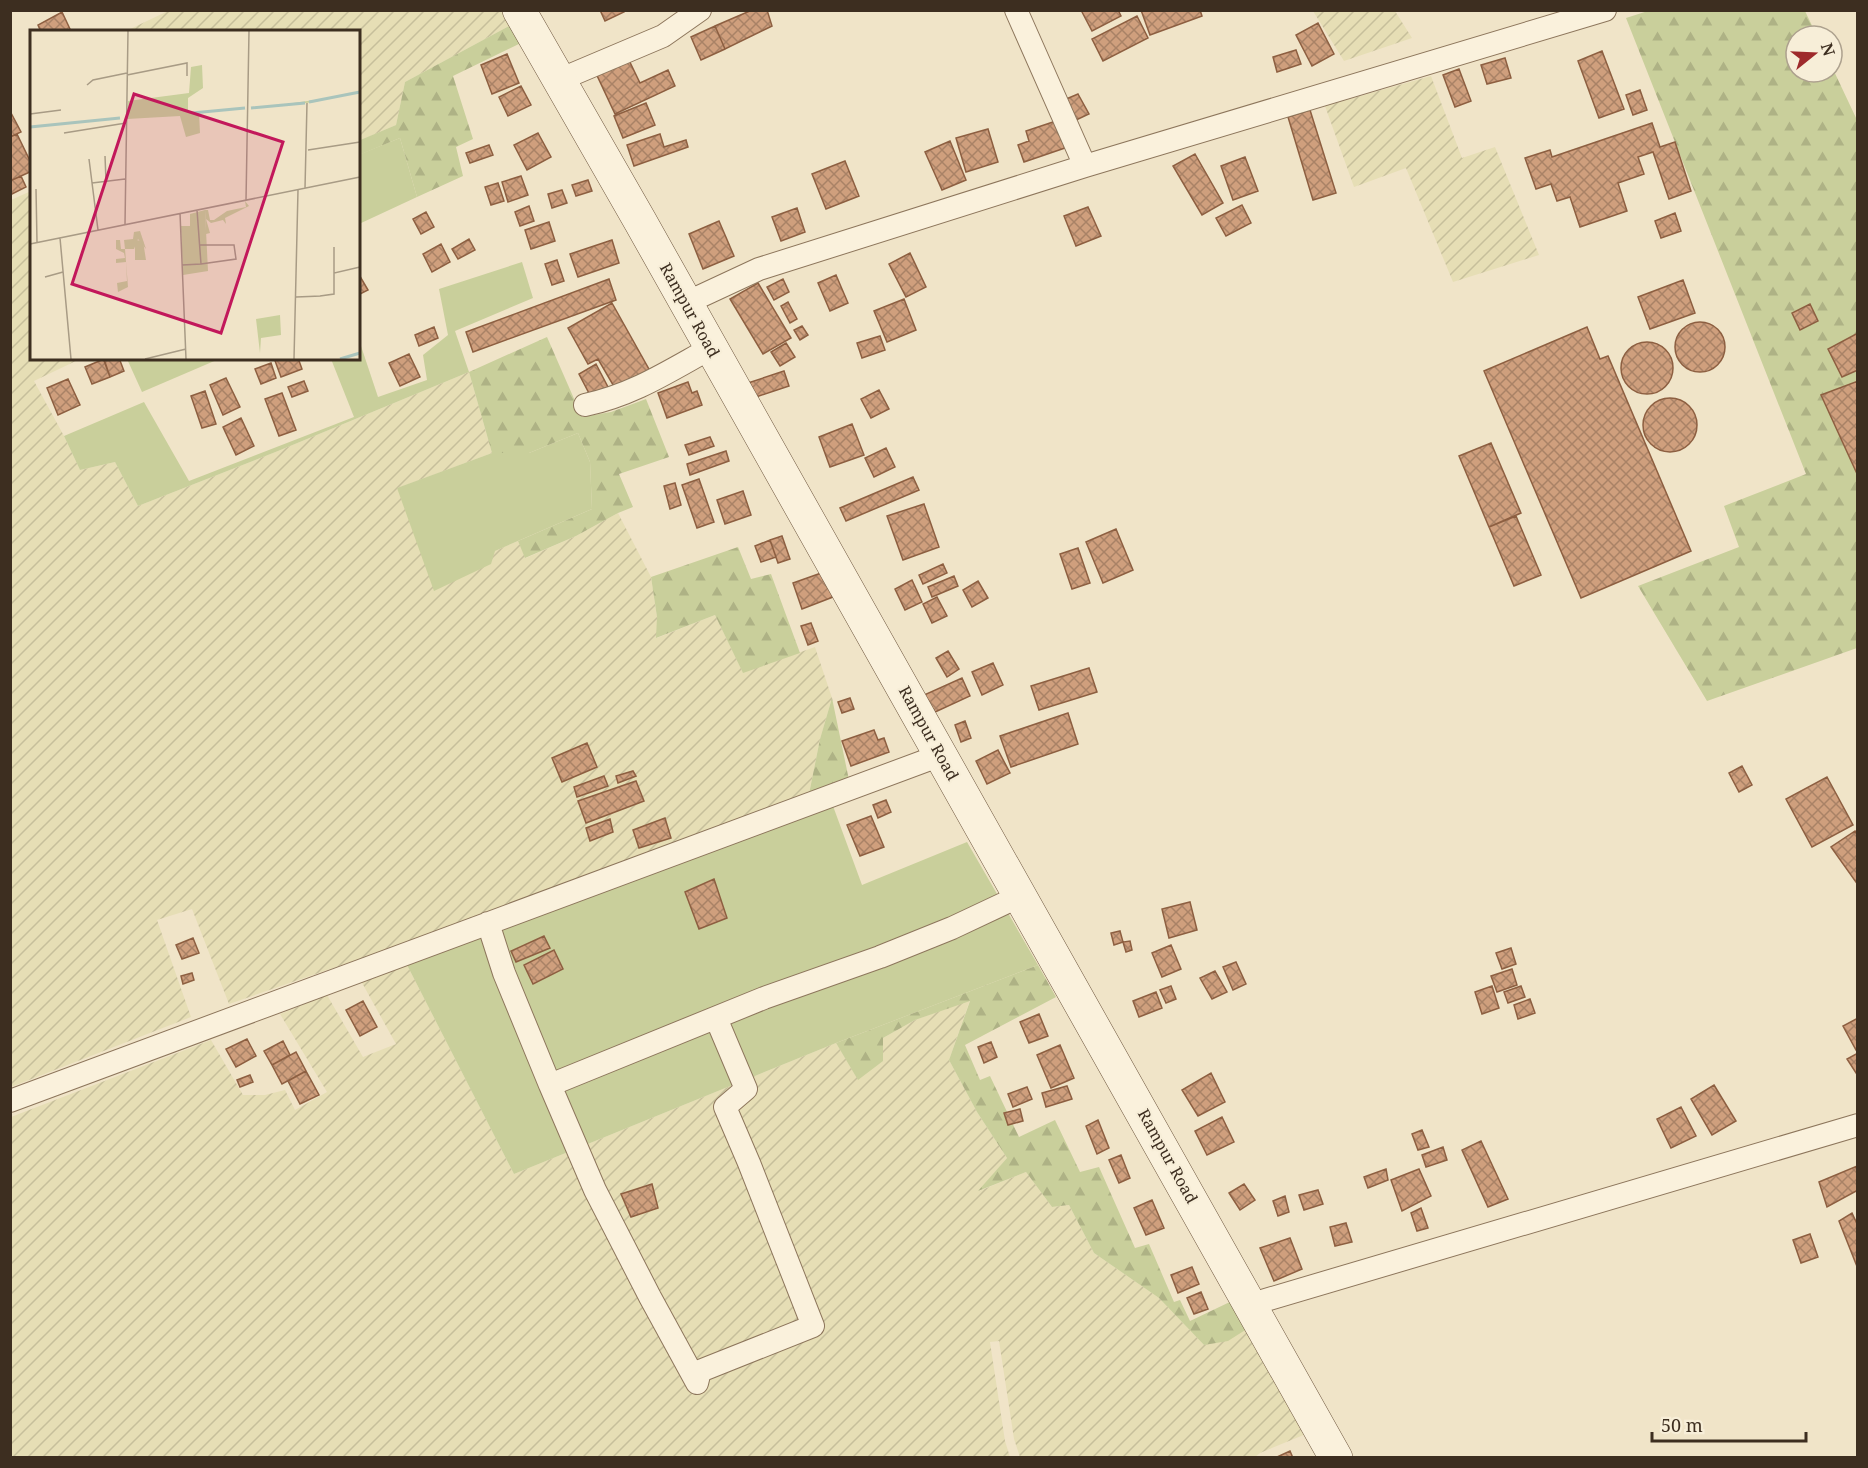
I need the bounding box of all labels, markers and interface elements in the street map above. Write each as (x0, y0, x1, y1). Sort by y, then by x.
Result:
north arrow (1784, 24, 1844, 84)
inset map (30, 30, 360, 360)
text: N (1816, 40, 1841, 59)
street label: Rampur Road (655, 259, 725, 361)
street label: Rampur Road (894, 682, 964, 784)
street label: Rampur Road (1133, 1105, 1203, 1207)
scale bar (1652, 1405, 1806, 1443)
text: 50 m (1661, 1413, 1703, 1437)

